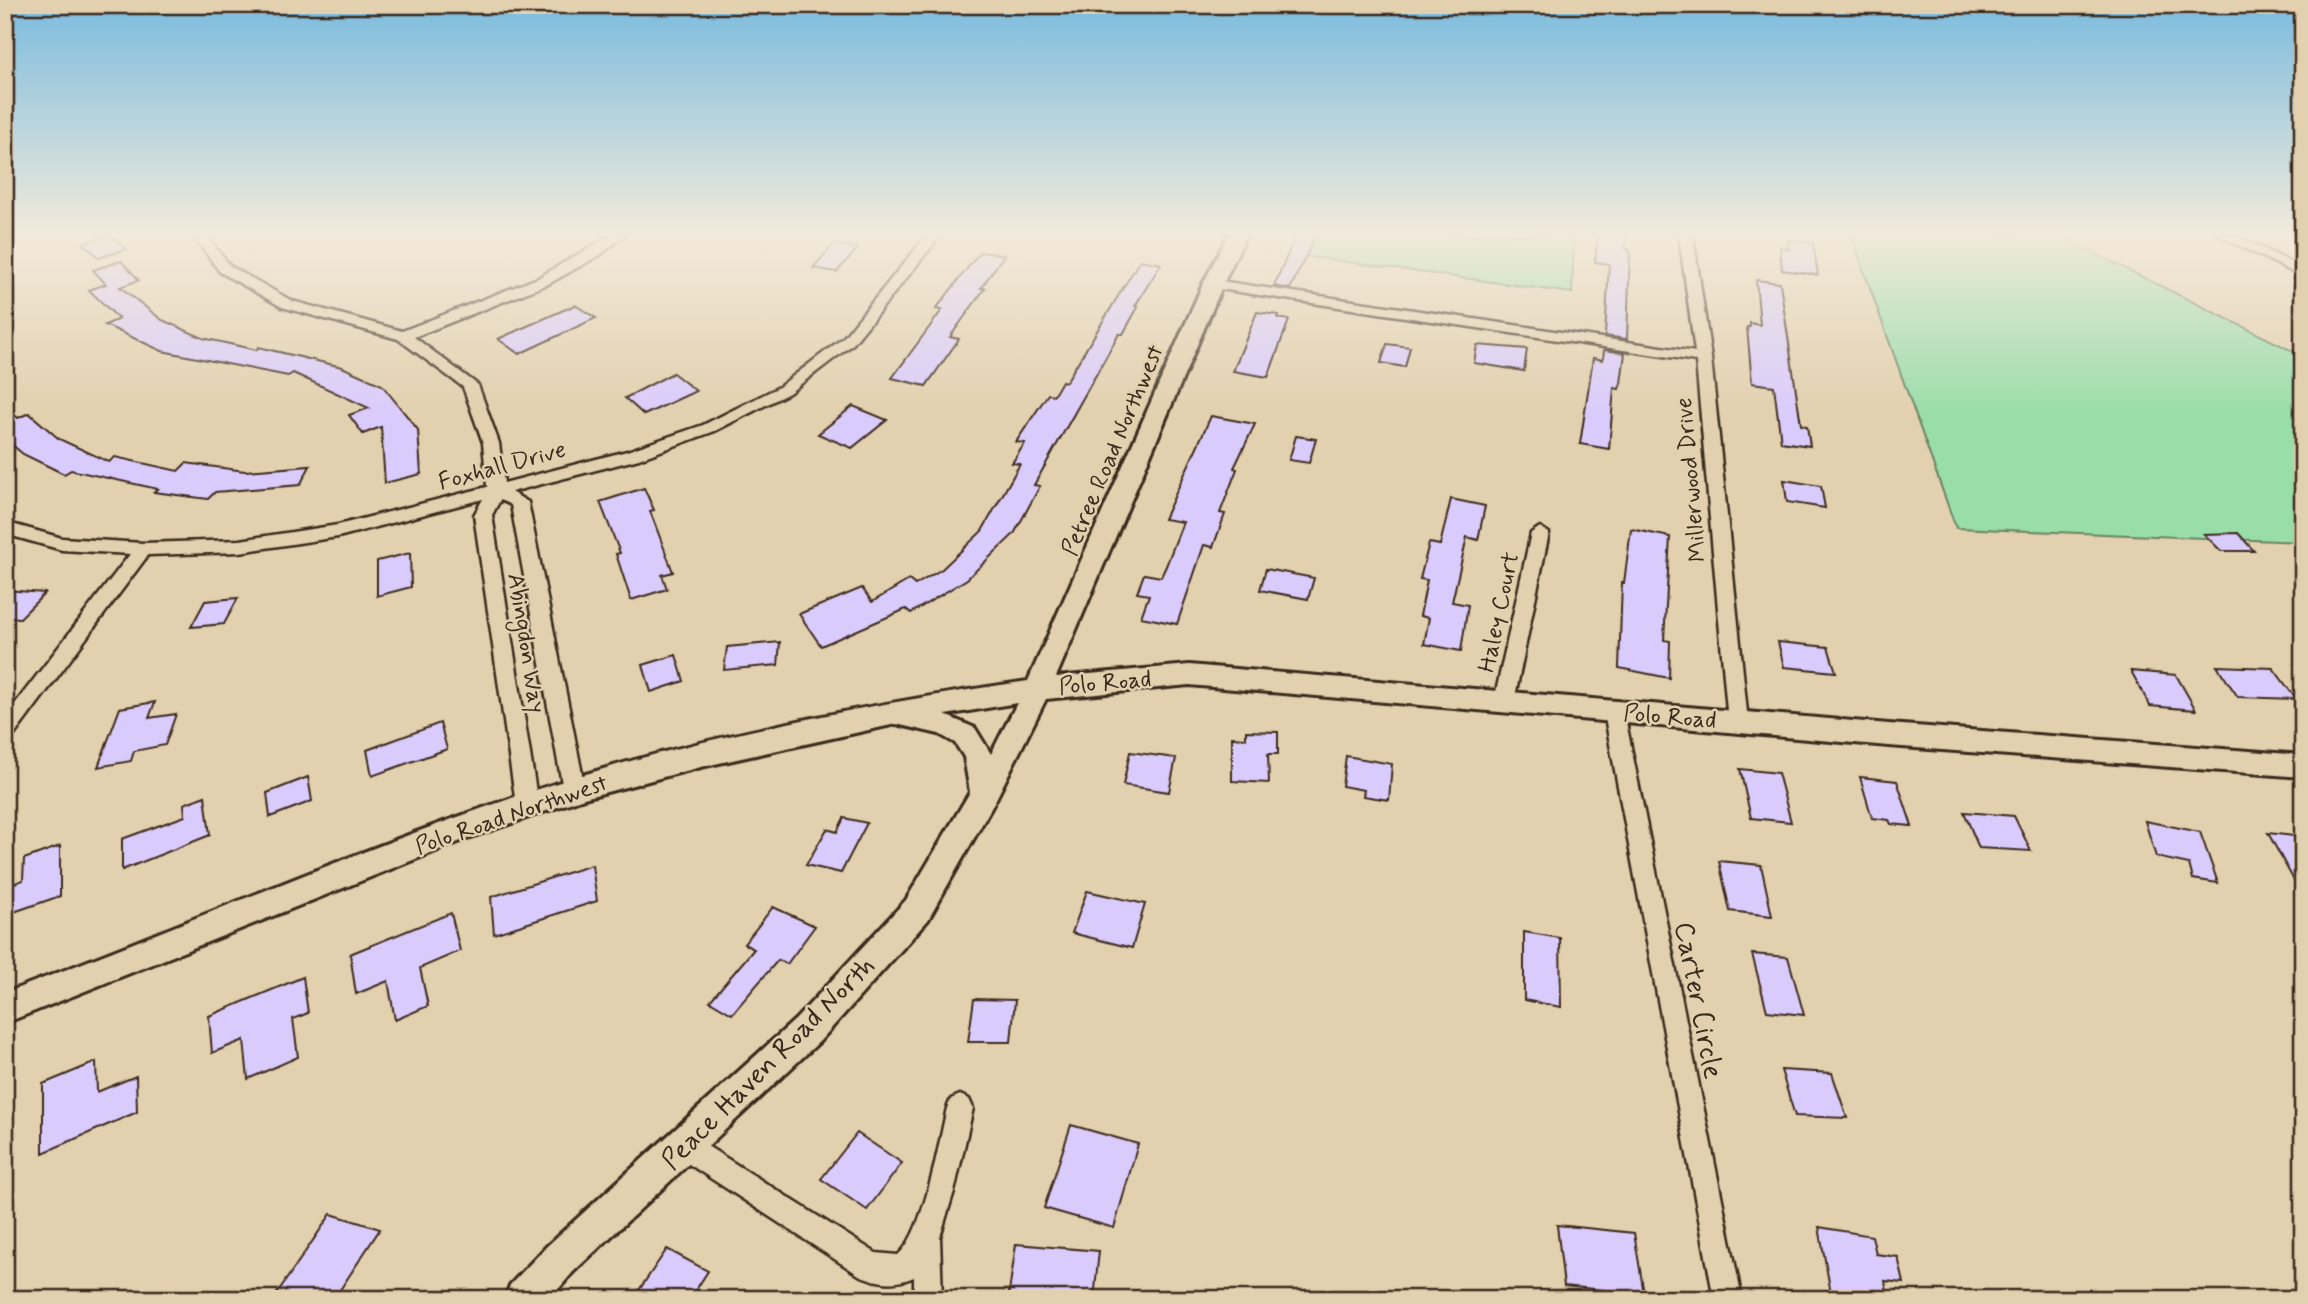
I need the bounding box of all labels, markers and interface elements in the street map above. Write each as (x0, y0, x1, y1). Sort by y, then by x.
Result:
street label: Petree Road Northwest (1055, 340, 1172, 561)
street label: Millerwood Drive (1669, 396, 1714, 563)
street label: Foxhall Drive (435, 435, 570, 498)
street label: Haley Court (1472, 549, 1527, 675)
street label: Abingdon Way (497, 571, 552, 716)
street label: Polo Road (1058, 664, 1153, 703)
street label: Polo Road (1622, 698, 1717, 737)
street label: Polo Road Northwest (411, 768, 612, 863)
street label: Carter Circle (1664, 919, 1731, 1082)
street label: Peace Haven Road North (654, 949, 884, 1179)

